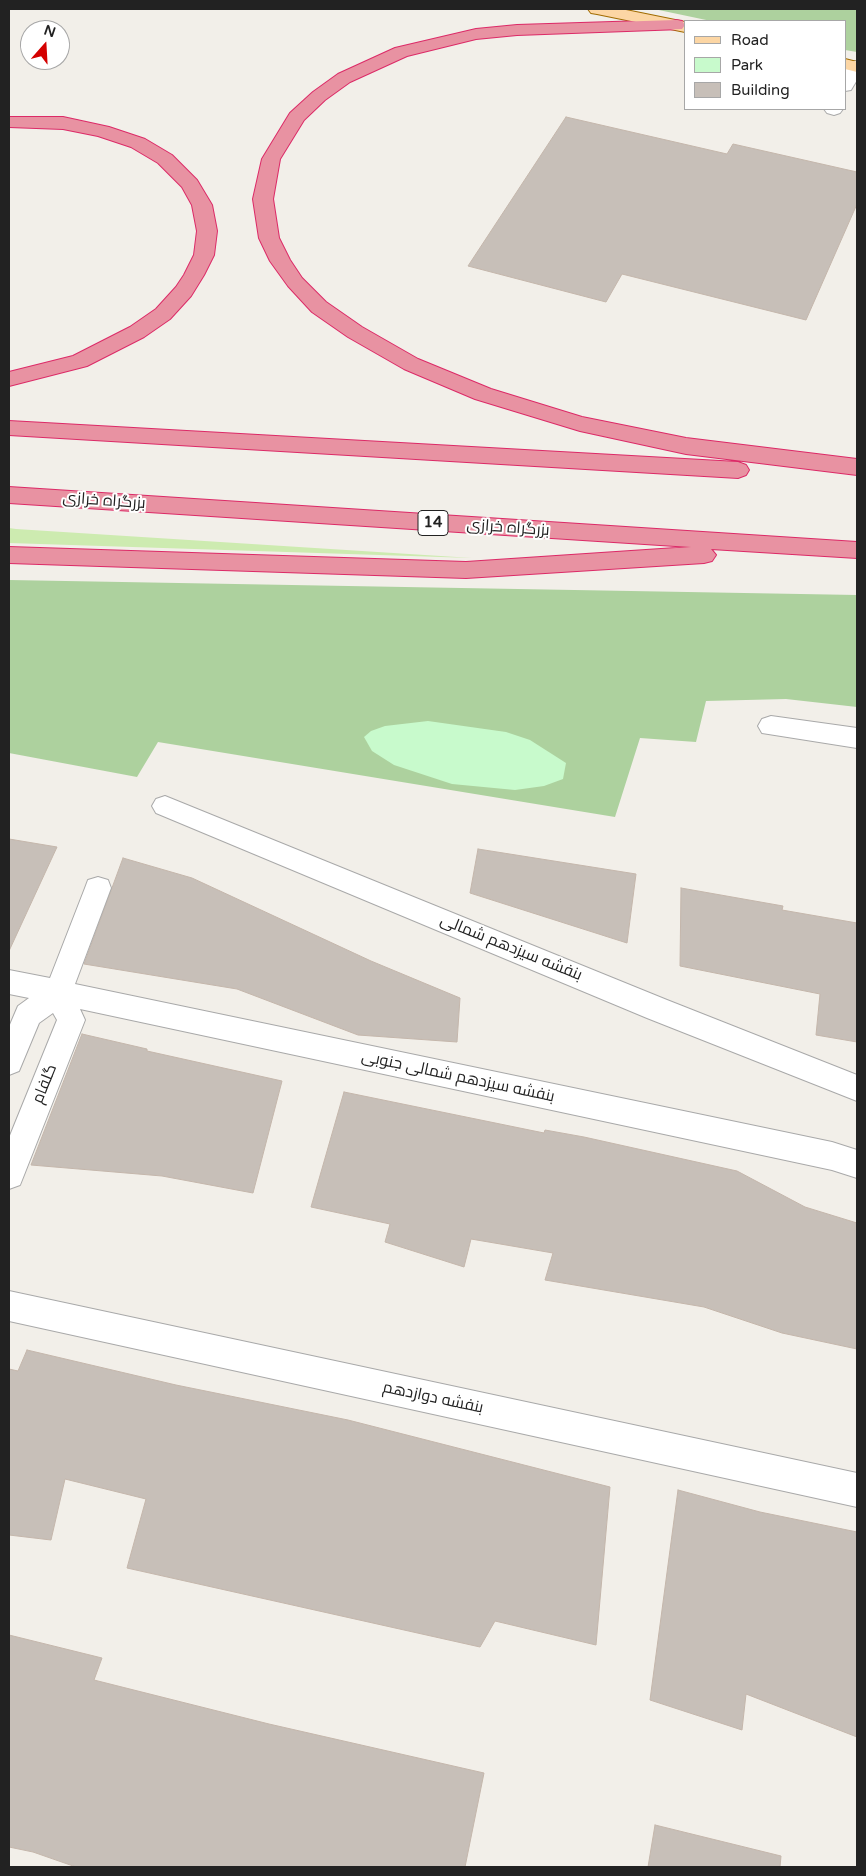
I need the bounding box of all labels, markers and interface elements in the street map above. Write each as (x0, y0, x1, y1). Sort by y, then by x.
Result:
north arrow (20, 20, 70, 70)
legend (684, 20, 846, 110)
text: N (42, 21, 58, 41)
text: Road (731, 31, 769, 49)
text: Park (731, 56, 763, 74)
text: Building (731, 81, 790, 99)
street label: بزرگراه خرازی (62, 489, 146, 513)
road number: 14 (418, 510, 448, 536)
street label: بزرگراه خرازی (466, 516, 550, 540)
street label: بنفشه سیزدهم شمالی (437, 911, 585, 985)
street label: بنفشه سیزدهم شمالی جنوبی (360, 1047, 556, 1107)
street label: گلفام (28, 1062, 62, 1106)
street label: بنفشه دوازدهم (381, 1378, 485, 1418)

